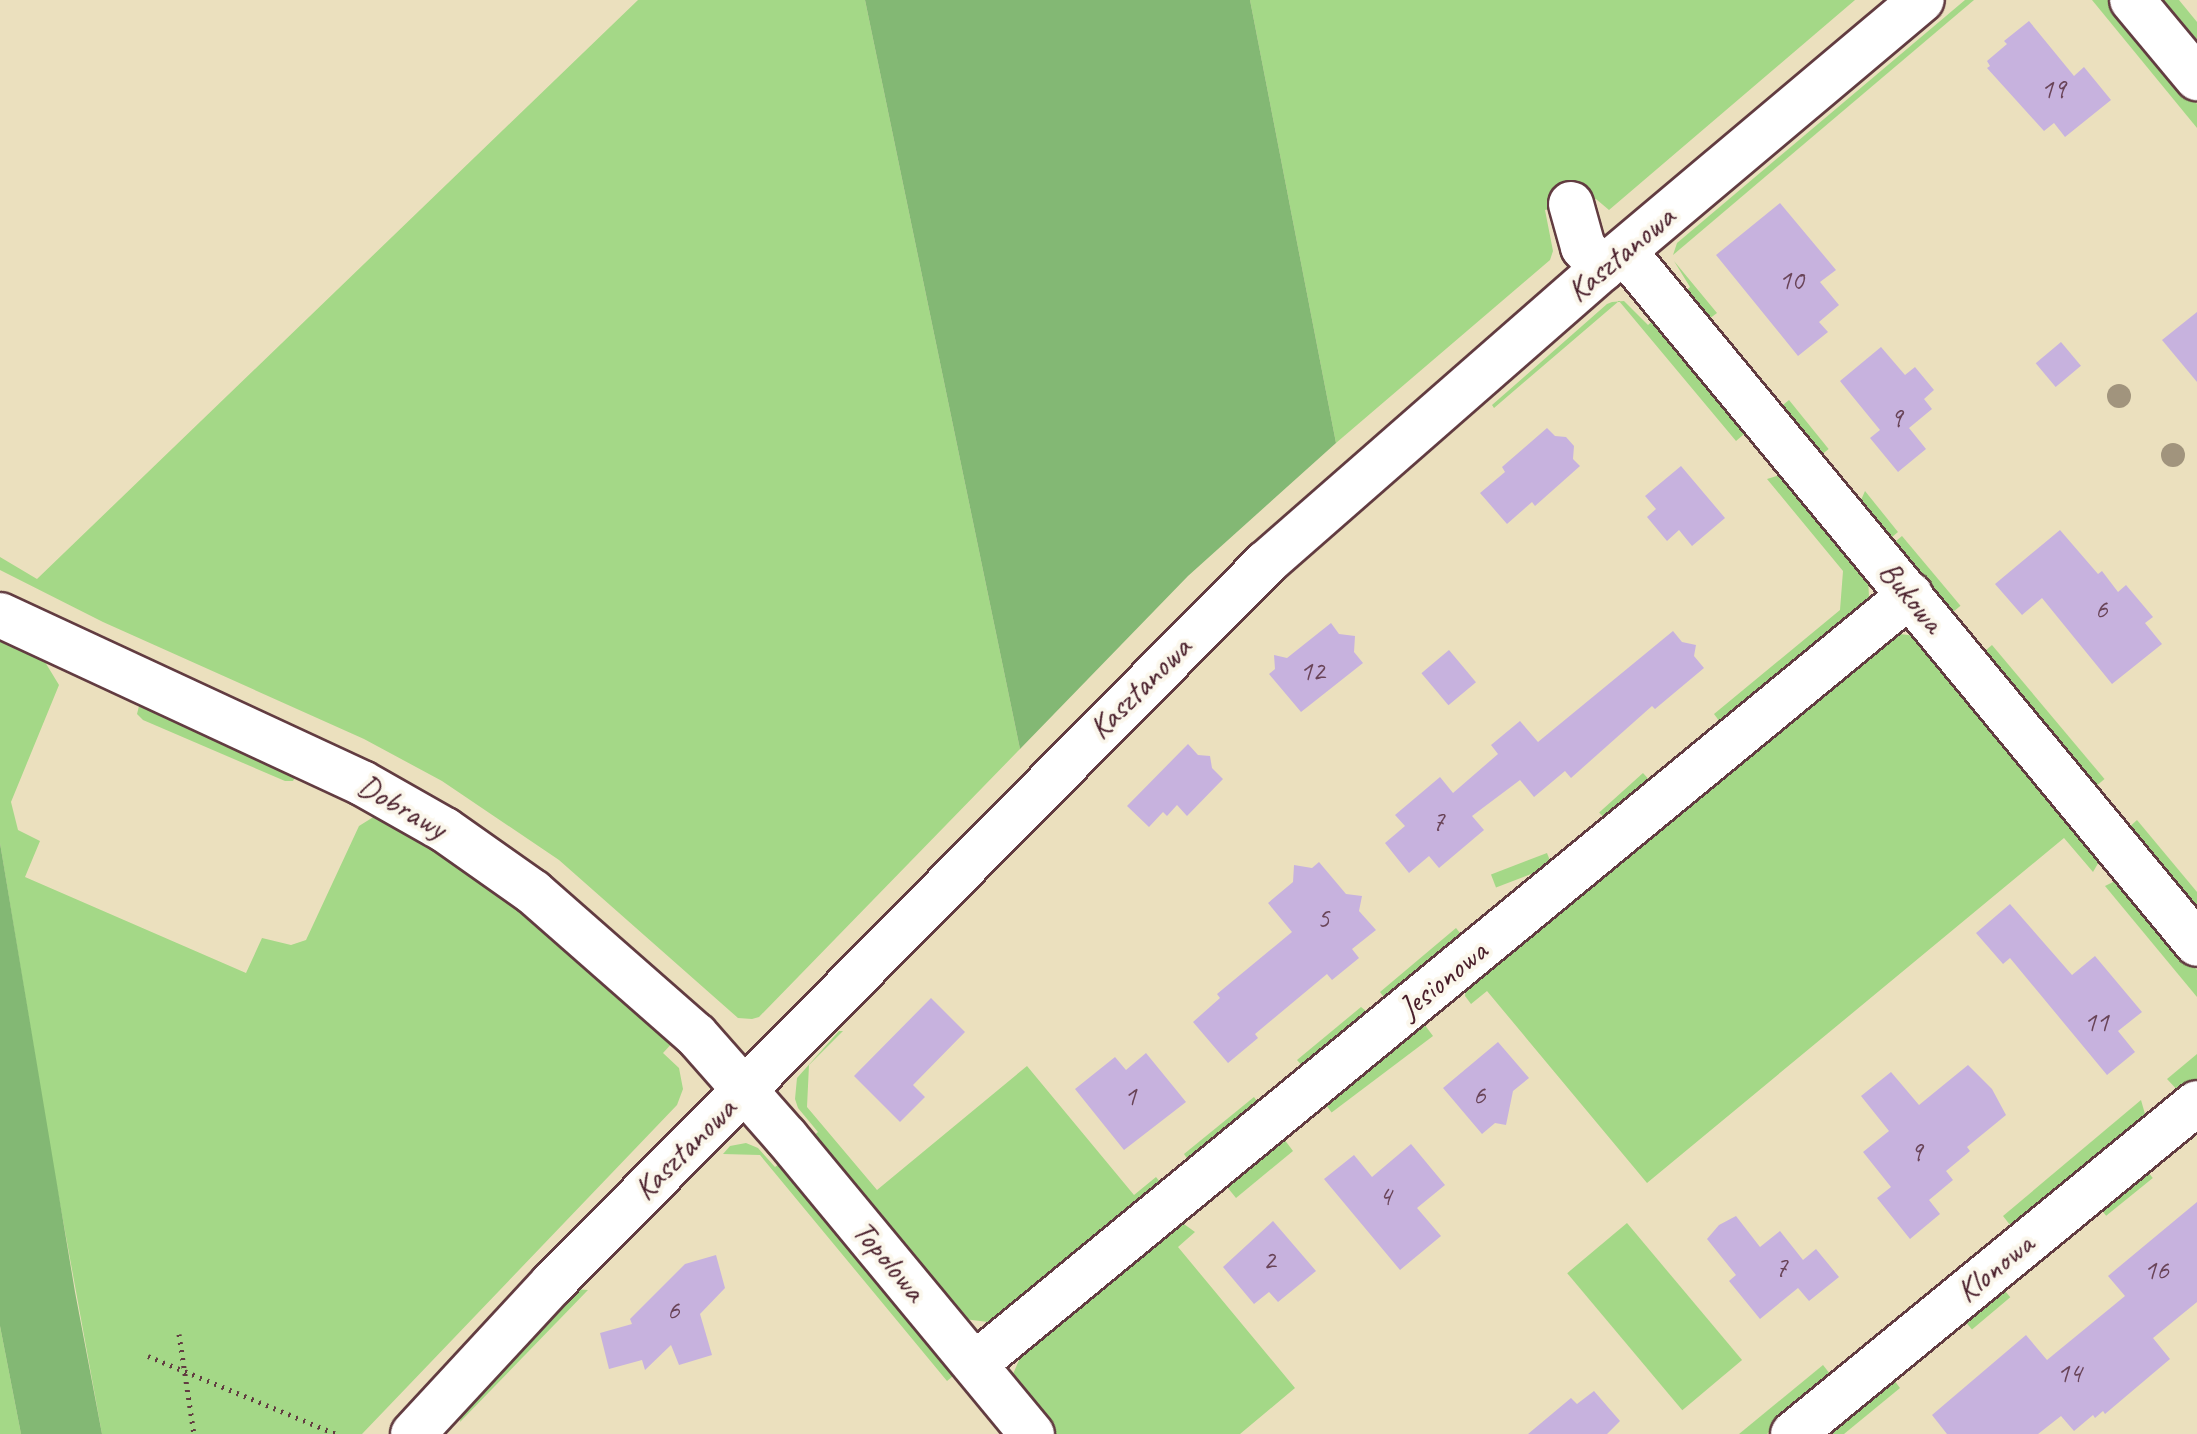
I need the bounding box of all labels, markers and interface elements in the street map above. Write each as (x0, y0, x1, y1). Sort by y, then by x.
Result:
house number: 19 (2040, 72, 2066, 106)
street label: Kasztanowa (1559, 198, 1683, 310)
house number: 10 (1778, 263, 1804, 297)
house number: 9 (1890, 401, 1902, 435)
street label: Bukowa (1870, 553, 1952, 641)
house number: 6 (2095, 592, 2107, 626)
street label: Kasztanowa (1081, 629, 1199, 747)
house number: 12 (1299, 654, 1325, 688)
street label: Dobrawy (351, 766, 453, 848)
house number: 7 (1432, 804, 1444, 838)
house number: 5 (1317, 901, 1329, 935)
street label: Jesionowa (1391, 933, 1495, 1027)
house number: 11 (2083, 1005, 2109, 1039)
house number: 6 (1473, 1078, 1485, 1112)
house number: 1 (1124, 1079, 1136, 1113)
street label: Kasztanowa (626, 1090, 744, 1208)
house number: 9 (1910, 1135, 1922, 1169)
house number: 4 (1379, 1179, 1391, 1213)
street label: Topolowa (844, 1213, 934, 1309)
street label: Klonowa (1949, 1225, 2041, 1311)
house number: 2 (1263, 1243, 1275, 1277)
house number: 7 (1775, 1250, 1787, 1284)
house number: 16 (2143, 1253, 2169, 1287)
house number: 6 (667, 1293, 679, 1327)
house number: 14 (2056, 1356, 2082, 1390)

